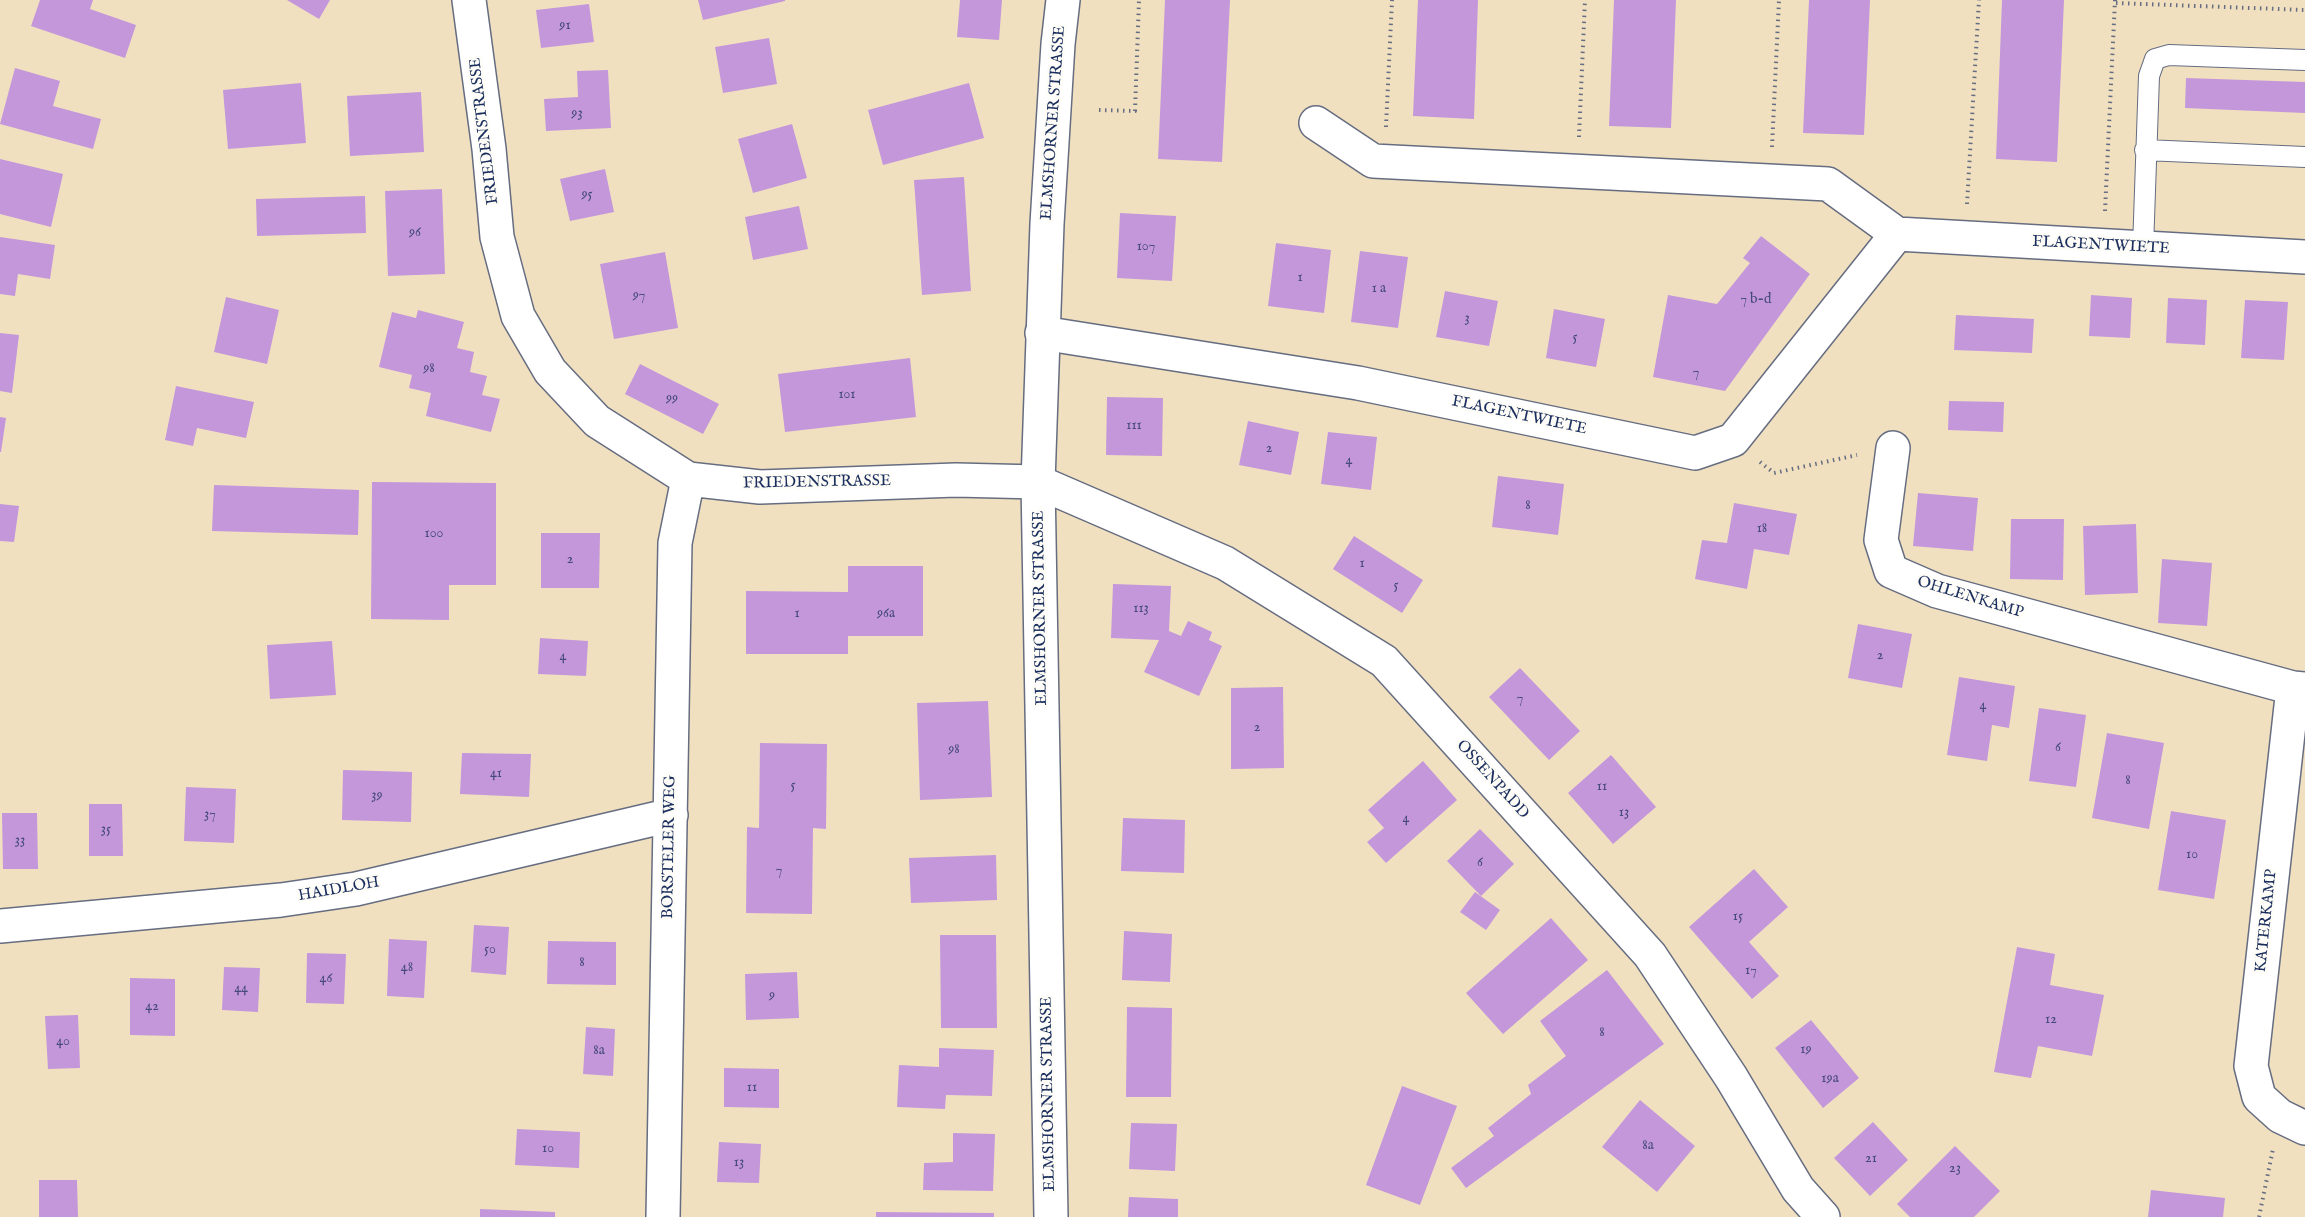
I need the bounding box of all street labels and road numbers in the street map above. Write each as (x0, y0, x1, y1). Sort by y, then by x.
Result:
street label: ELMSHORNER STRASSE (1038, 25, 1070, 221)
street label: FRIEDENSTRASSE (466, 56, 504, 206)
street label: FLAGENTWIETE (2032, 233, 2170, 259)
street label: FLAGENTWIETE (1450, 392, 1588, 440)
street label: FRIEDENSTRASSE (743, 472, 891, 494)
street label: ELMSHORNER STRASSE (1030, 510, 1052, 706)
street label: OHLENKAMP (1915, 573, 2025, 623)
street label: OSSENPADD (1451, 737, 1533, 823)
street label: BORSTELER WEG (659, 775, 681, 919)
street label: KATERKAMP (2252, 869, 2282, 973)
street label: HAIDLOH (297, 873, 381, 907)
street label: ELMSHORNER STRASSE (1038, 996, 1060, 1192)

